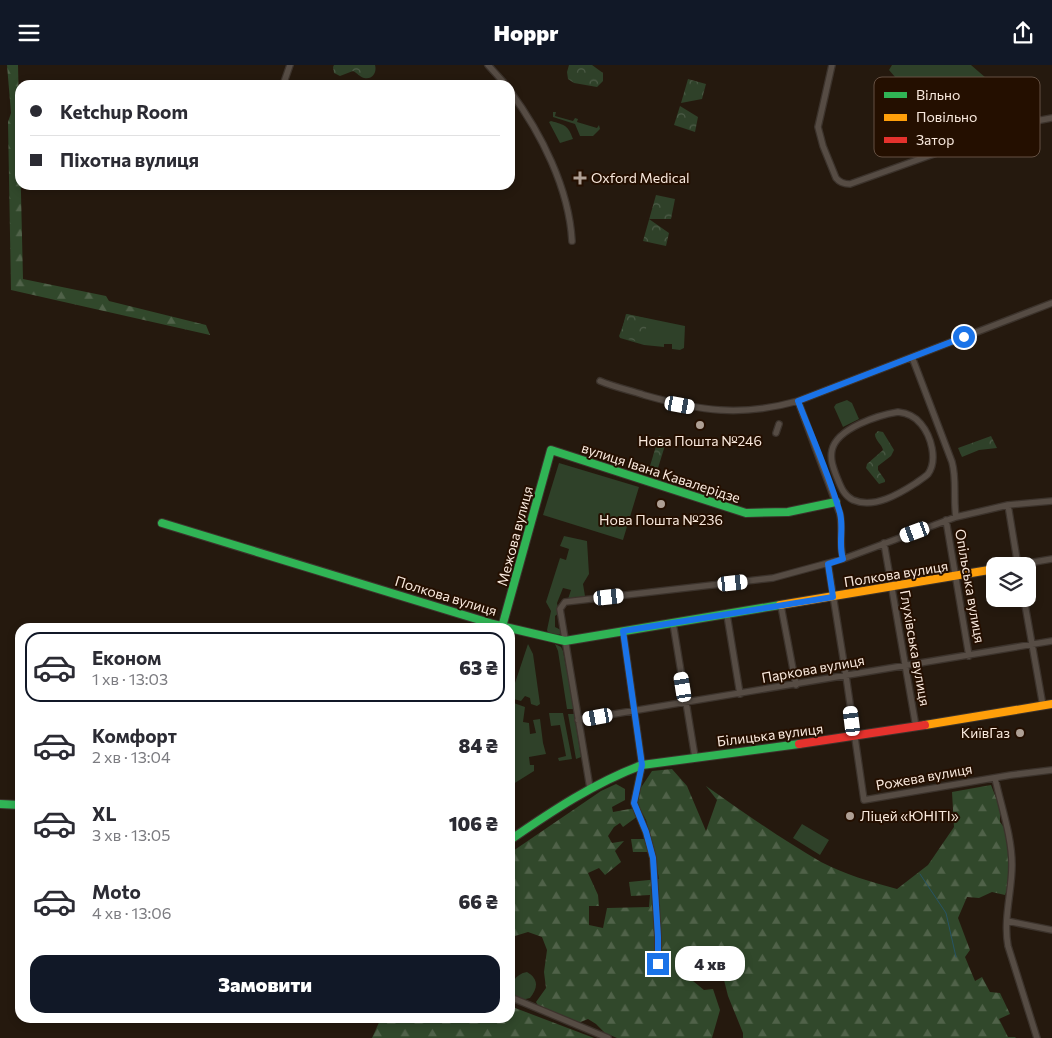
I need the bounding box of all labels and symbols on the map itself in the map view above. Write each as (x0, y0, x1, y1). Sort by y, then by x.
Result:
legend (874, 77, 1040, 157)
text: Вільно (916, 86, 960, 103)
text: Повільно (916, 108, 977, 125)
text: Затор (916, 131, 954, 148)
place label: Oxford Medical (591, 169, 690, 186)
marker: Oxford Medical (573, 171, 587, 185)
route start (953, 326, 975, 348)
car (663, 395, 696, 415)
marker: Нова Пошта №246 (694, 419, 706, 431)
place label: Нова Пошта №246 (638, 432, 762, 449)
street label: вулиця Івана Кавалерідзе (580, 439, 743, 506)
street label: Межова вулиця (493, 484, 536, 588)
marker: Нова Пошта №236 (655, 498, 667, 510)
place label: Нова Пошта №236 (599, 511, 723, 528)
car (898, 520, 931, 544)
street label: Опільська вулиця (952, 528, 989, 644)
street label: Полкова вулиця (842, 557, 949, 590)
street label: Полкова вулиця (393, 572, 499, 619)
car (717, 574, 748, 592)
car (593, 588, 624, 606)
street label: Глухівська вулиця (897, 589, 934, 707)
street label: Паркова вулиця (760, 651, 866, 686)
car (673, 671, 692, 703)
car (842, 705, 861, 737)
car (581, 707, 614, 727)
street label: Білицька вулиця (716, 720, 824, 749)
place label: КиївГаз (961, 724, 1010, 741)
marker: КиївГаз (1014, 727, 1026, 739)
street label: Рожева вулиця (874, 760, 974, 793)
place label: Ліцей «ЮНІТІ» (860, 807, 959, 824)
marker: Ліцей «ЮНІТІ» (844, 810, 856, 822)
callout: 4 хв (676, 947, 746, 981)
route end (647, 953, 669, 975)

